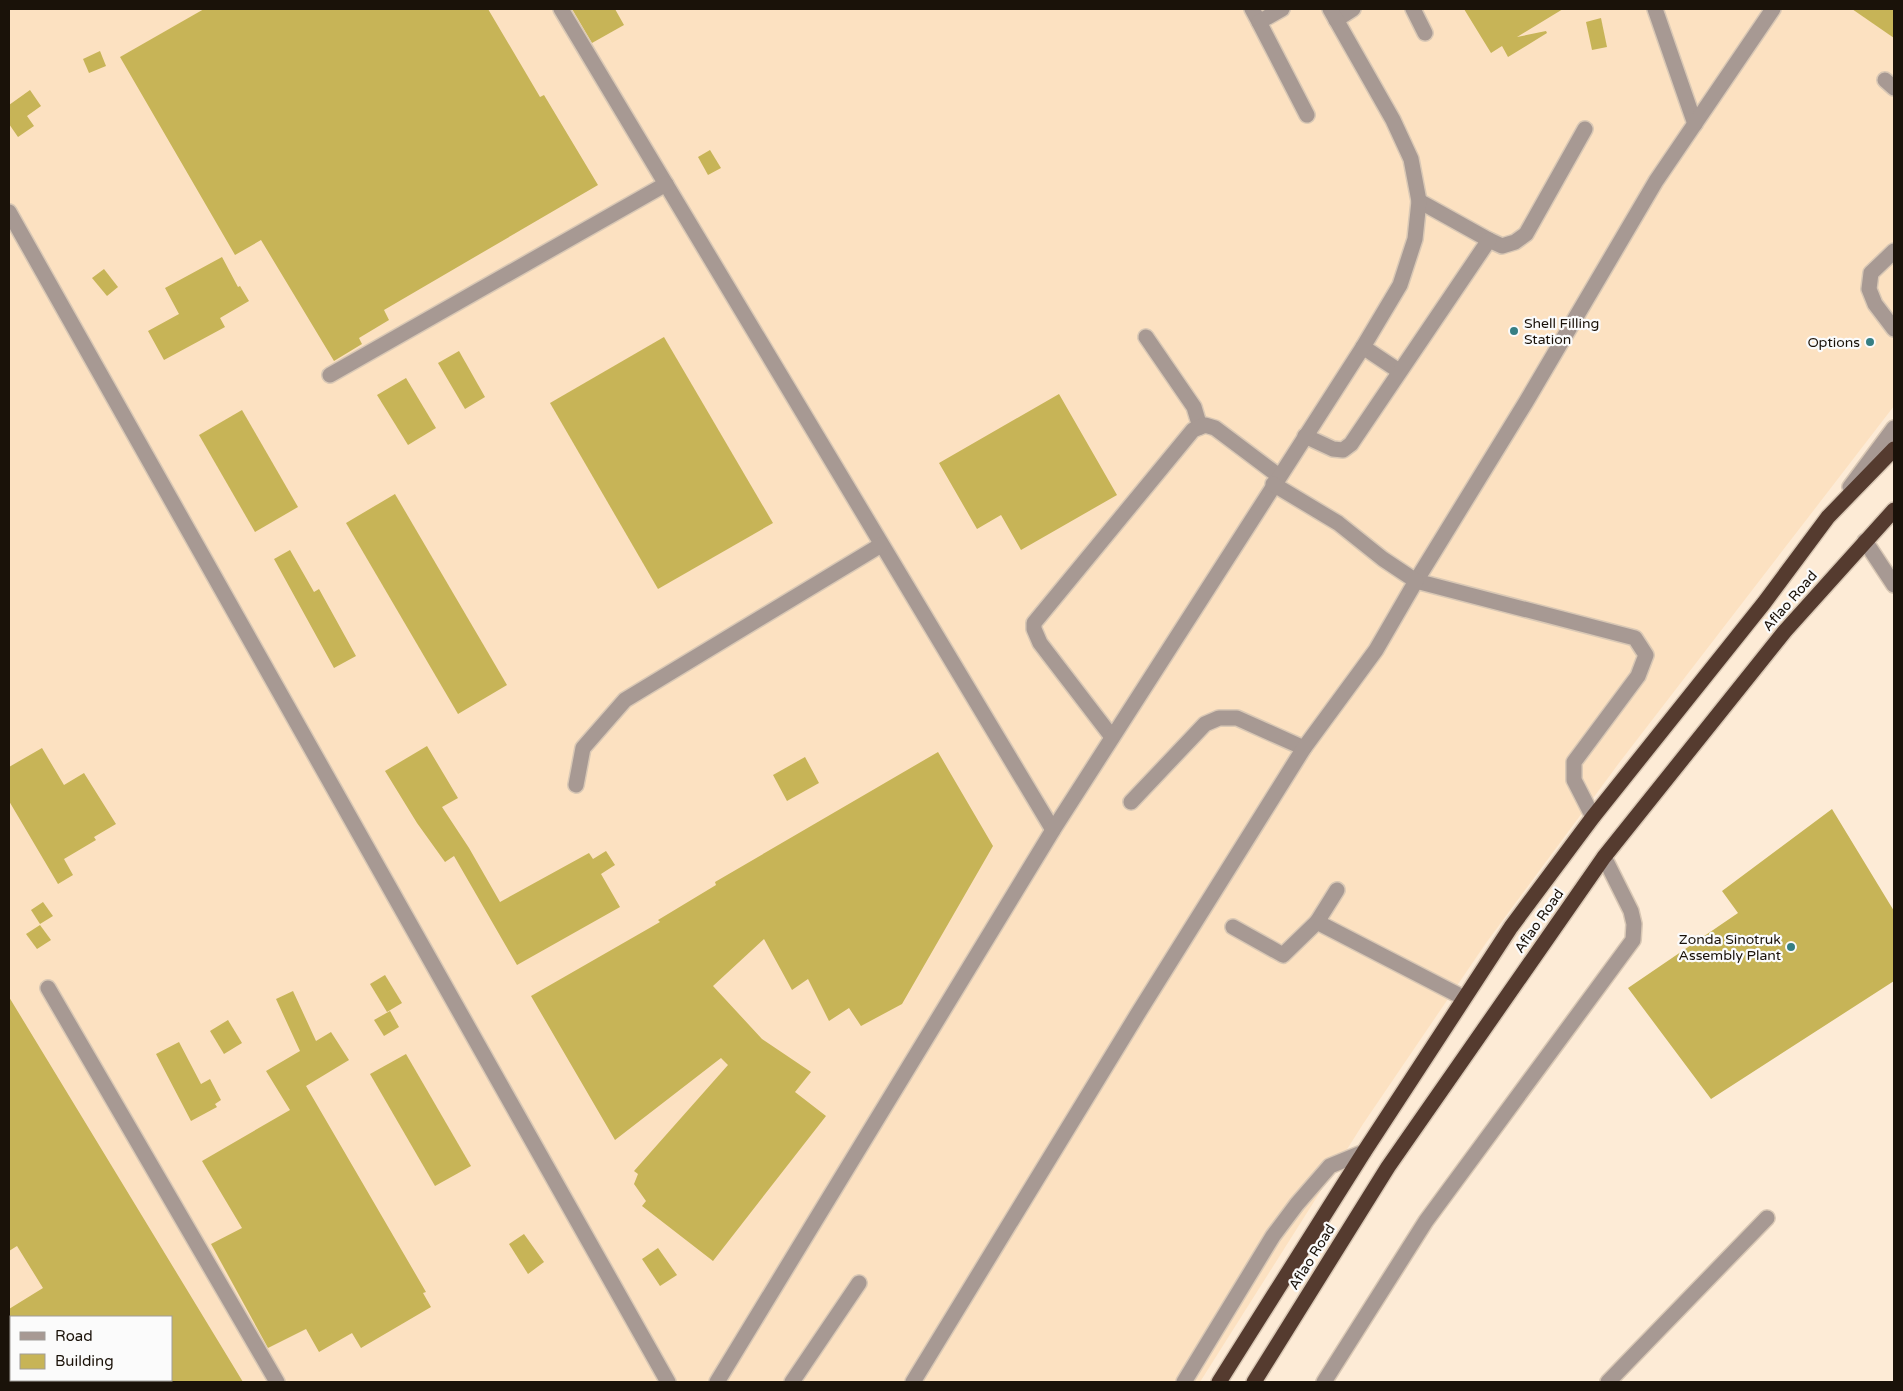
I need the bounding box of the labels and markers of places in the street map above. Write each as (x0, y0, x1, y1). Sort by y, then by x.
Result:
place label: Shell Filling Station (1524, 315, 1599, 348)
marker: Shell Filling Station (1508, 325, 1520, 337)
place label: Options (1807, 334, 1860, 351)
marker: Options (1864, 336, 1876, 348)
place label: Zonda Sinotruk Assembly Plant (1678, 931, 1782, 964)
marker: Zonda Sinotruk Assembly Plant (1785, 941, 1797, 953)

